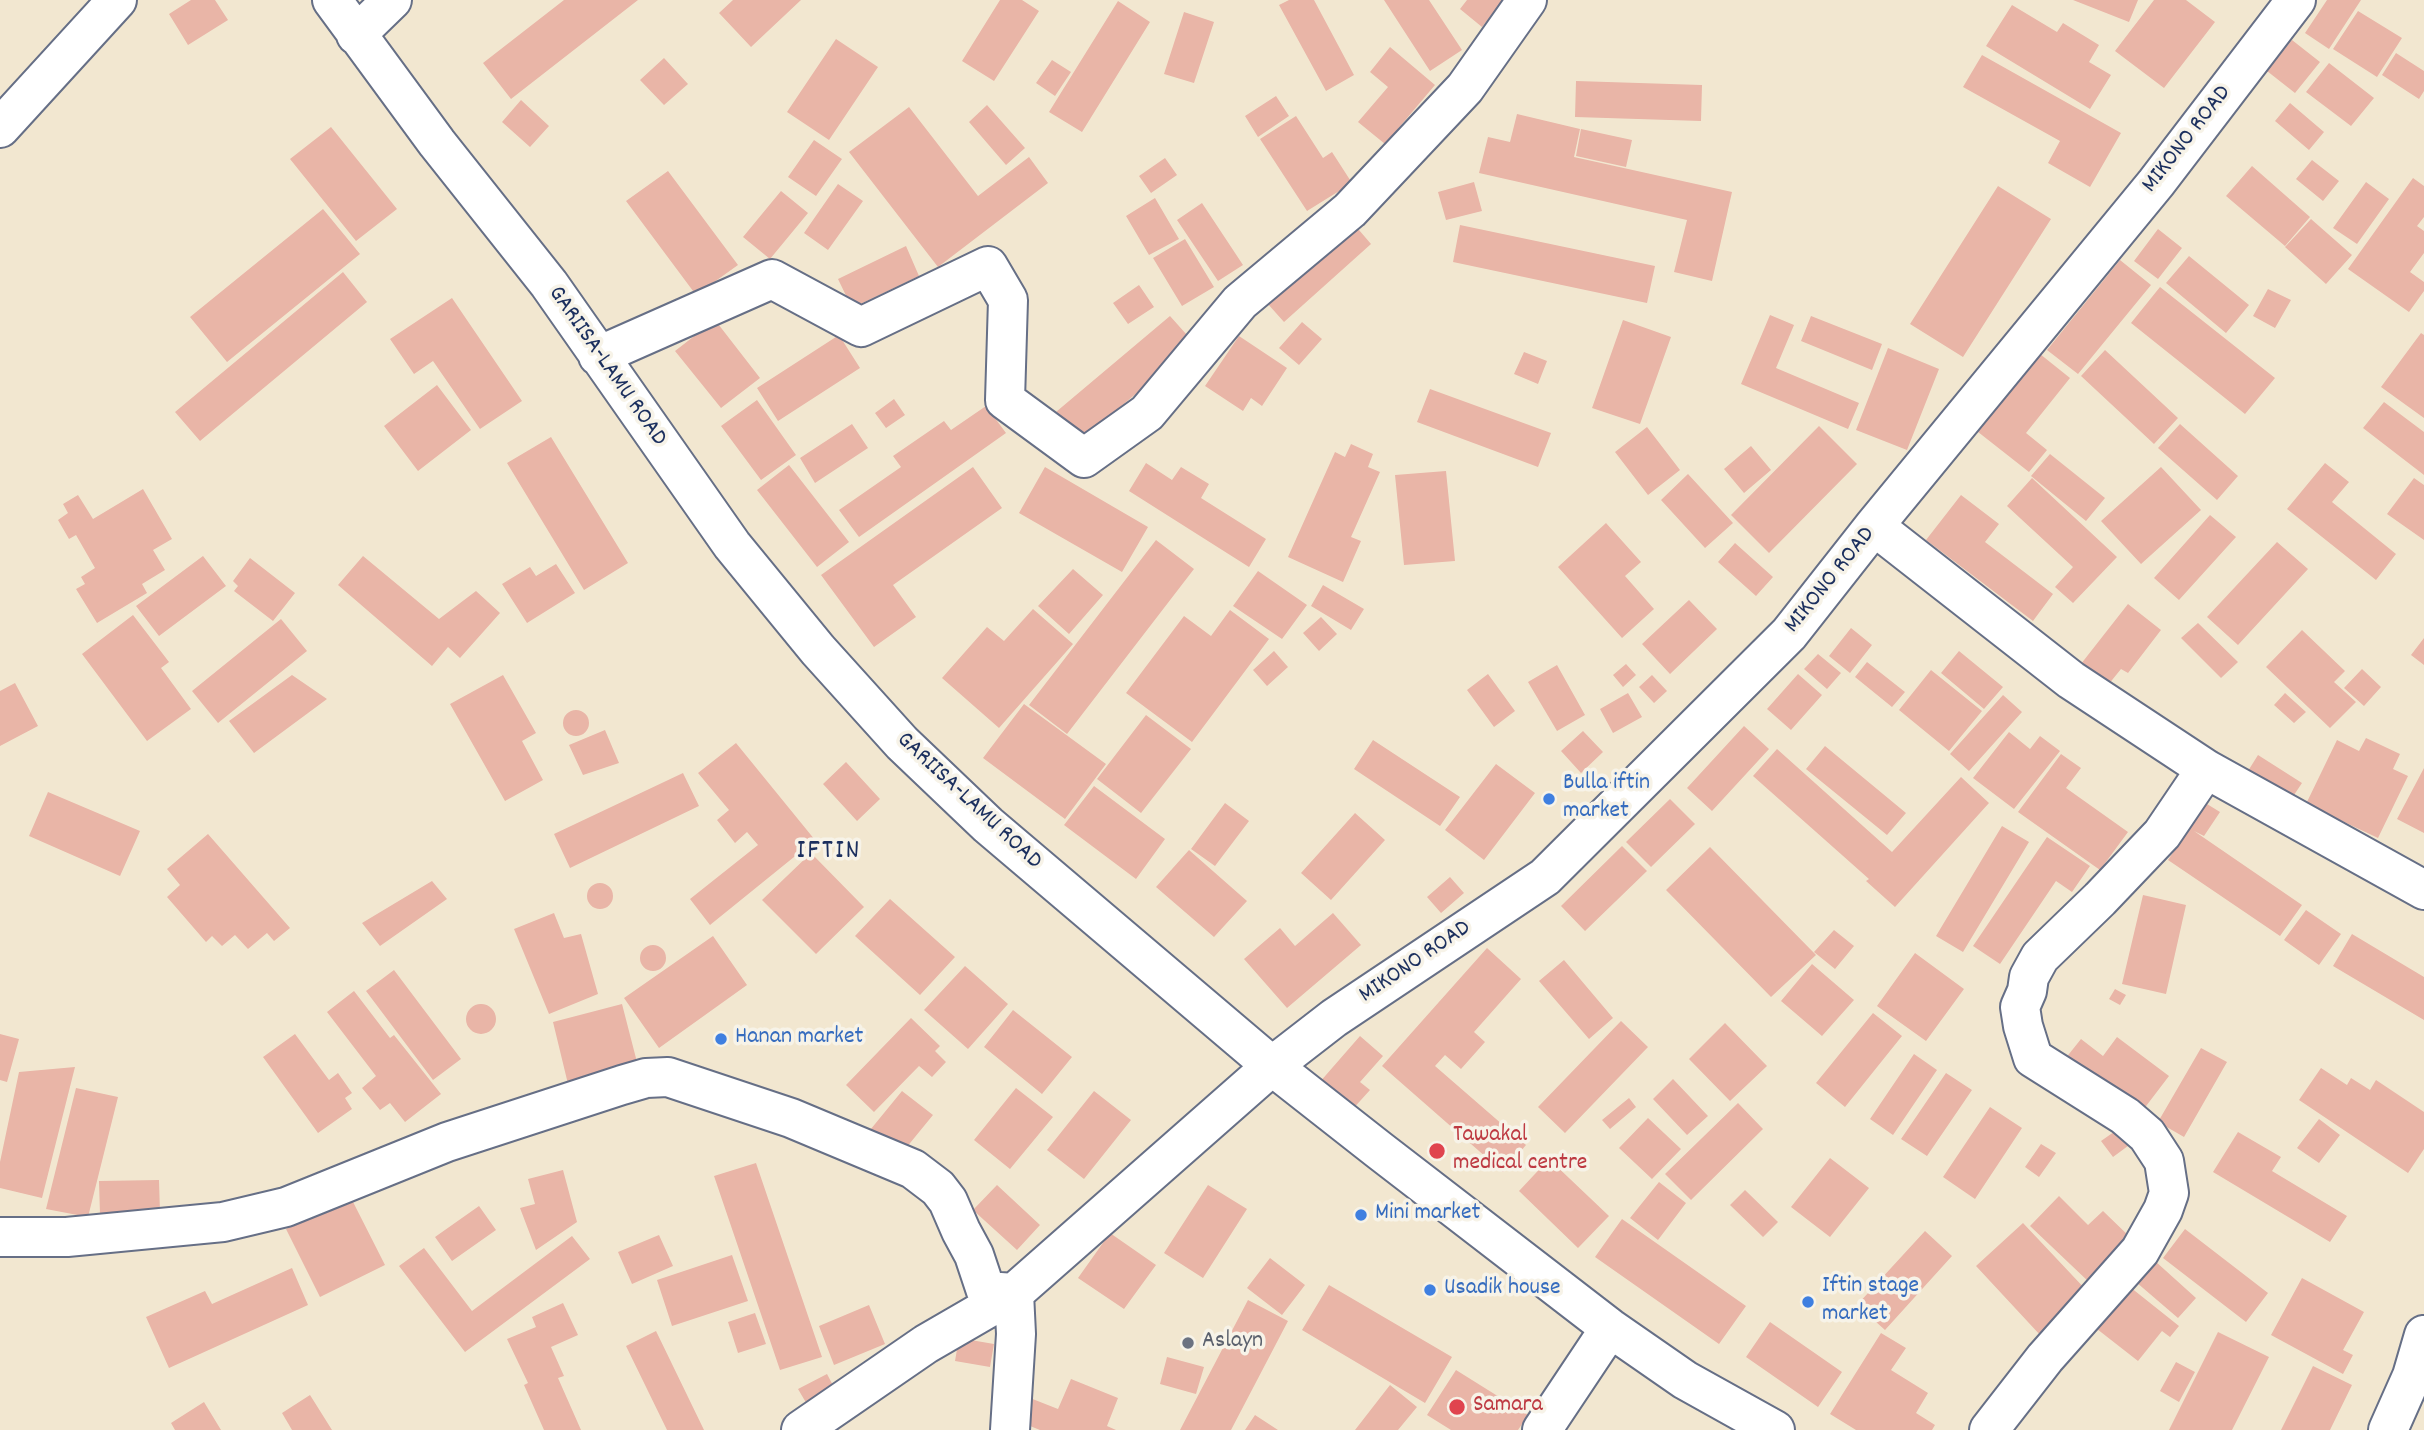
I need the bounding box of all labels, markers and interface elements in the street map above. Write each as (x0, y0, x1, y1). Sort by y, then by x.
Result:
street label: MIKONO ROAD (2137, 81, 2239, 199)
street label: GARIISA-LAMU ROAD (540, 281, 672, 453)
street label: MIKONO ROAD (1779, 522, 1883, 640)
street label: GARIISA-LAMU ROAD (889, 727, 1047, 877)
place label: Bulla iftin market (1563, 771, 1650, 827)
marker: Bulla iftin market (1541, 791, 1557, 807)
district label: IFTIN (797, 836, 861, 870)
street label: MIKONO ROAD (1355, 915, 1477, 1011)
place label: Hanan market (735, 1025, 863, 1053)
marker: Hanan market (713, 1031, 729, 1047)
place label: Tawakal medical centre (1453, 1123, 1587, 1179)
marker: Tawakal medical centre (1427, 1141, 1447, 1161)
place label: Mini market (1375, 1201, 1480, 1229)
marker: Mini market (1353, 1207, 1369, 1223)
place label: Iftin stage market (1822, 1274, 1919, 1330)
place label: Usadik house (1444, 1276, 1561, 1304)
marker: Usadik house (1422, 1282, 1438, 1298)
marker: Iftin stage market (1800, 1294, 1816, 1310)
place label: Aslayn (1202, 1329, 1263, 1357)
marker: Aslayn (1180, 1335, 1196, 1351)
place label: Samara (1473, 1393, 1543, 1421)
marker: Samara (1447, 1397, 1467, 1417)

